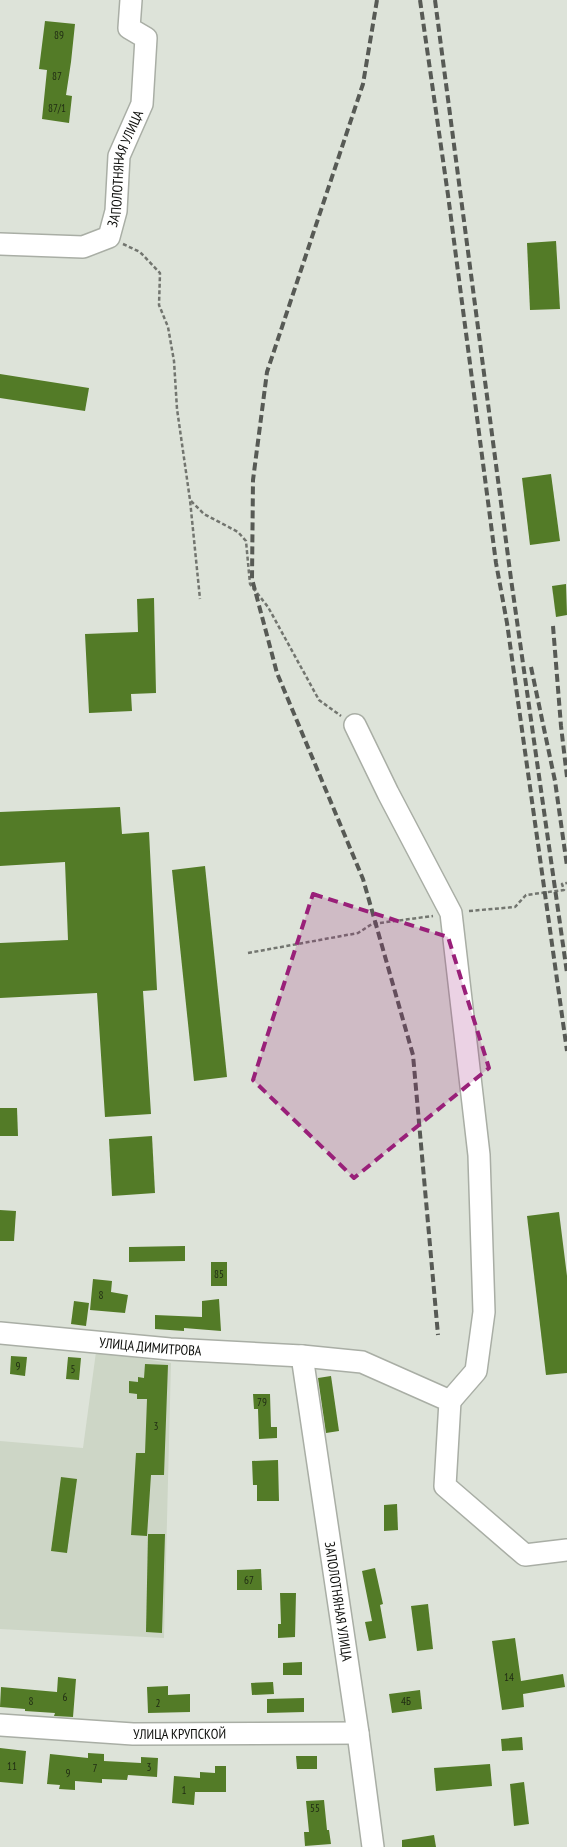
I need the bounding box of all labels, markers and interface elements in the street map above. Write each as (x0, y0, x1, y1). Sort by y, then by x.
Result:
house number: 89 (54, 28, 64, 42)
house number: 87 (52, 69, 62, 83)
house number: 87/1 (48, 101, 66, 115)
street label: ЗАПОЛОТНЯНАЯ УЛИЦА (103, 107, 147, 229)
house number: 85 (214, 1267, 224, 1281)
house number: 8 (99, 1288, 104, 1302)
street label: УЛИЦА ДИМИТРОВА (98, 1333, 202, 1360)
house number: 9 (16, 1359, 21, 1373)
house number: 5 (71, 1362, 76, 1376)
house number: 79 (257, 1395, 267, 1409)
house number: 3 (154, 1419, 159, 1433)
street label: ЗАПОЛОТНЯНАЯ УЛИЦА (321, 1540, 356, 1663)
house number: 67 (244, 1573, 254, 1587)
house number: 14 (504, 1670, 514, 1684)
house number: 6 (63, 1690, 68, 1704)
house number: 8 (29, 1694, 34, 1708)
house number: 4Б (401, 1694, 411, 1708)
house number: 2 (156, 1696, 161, 1710)
street label: УЛИЦА КРУПСКОЙ (133, 1725, 226, 1743)
house number: 11 (7, 1759, 17, 1773)
house number: 3 (147, 1760, 152, 1774)
house number: 7 (93, 1761, 98, 1775)
house number: 9 (66, 1766, 71, 1780)
house number: 1 (182, 1783, 187, 1797)
house number: 55 (310, 1801, 320, 1815)

